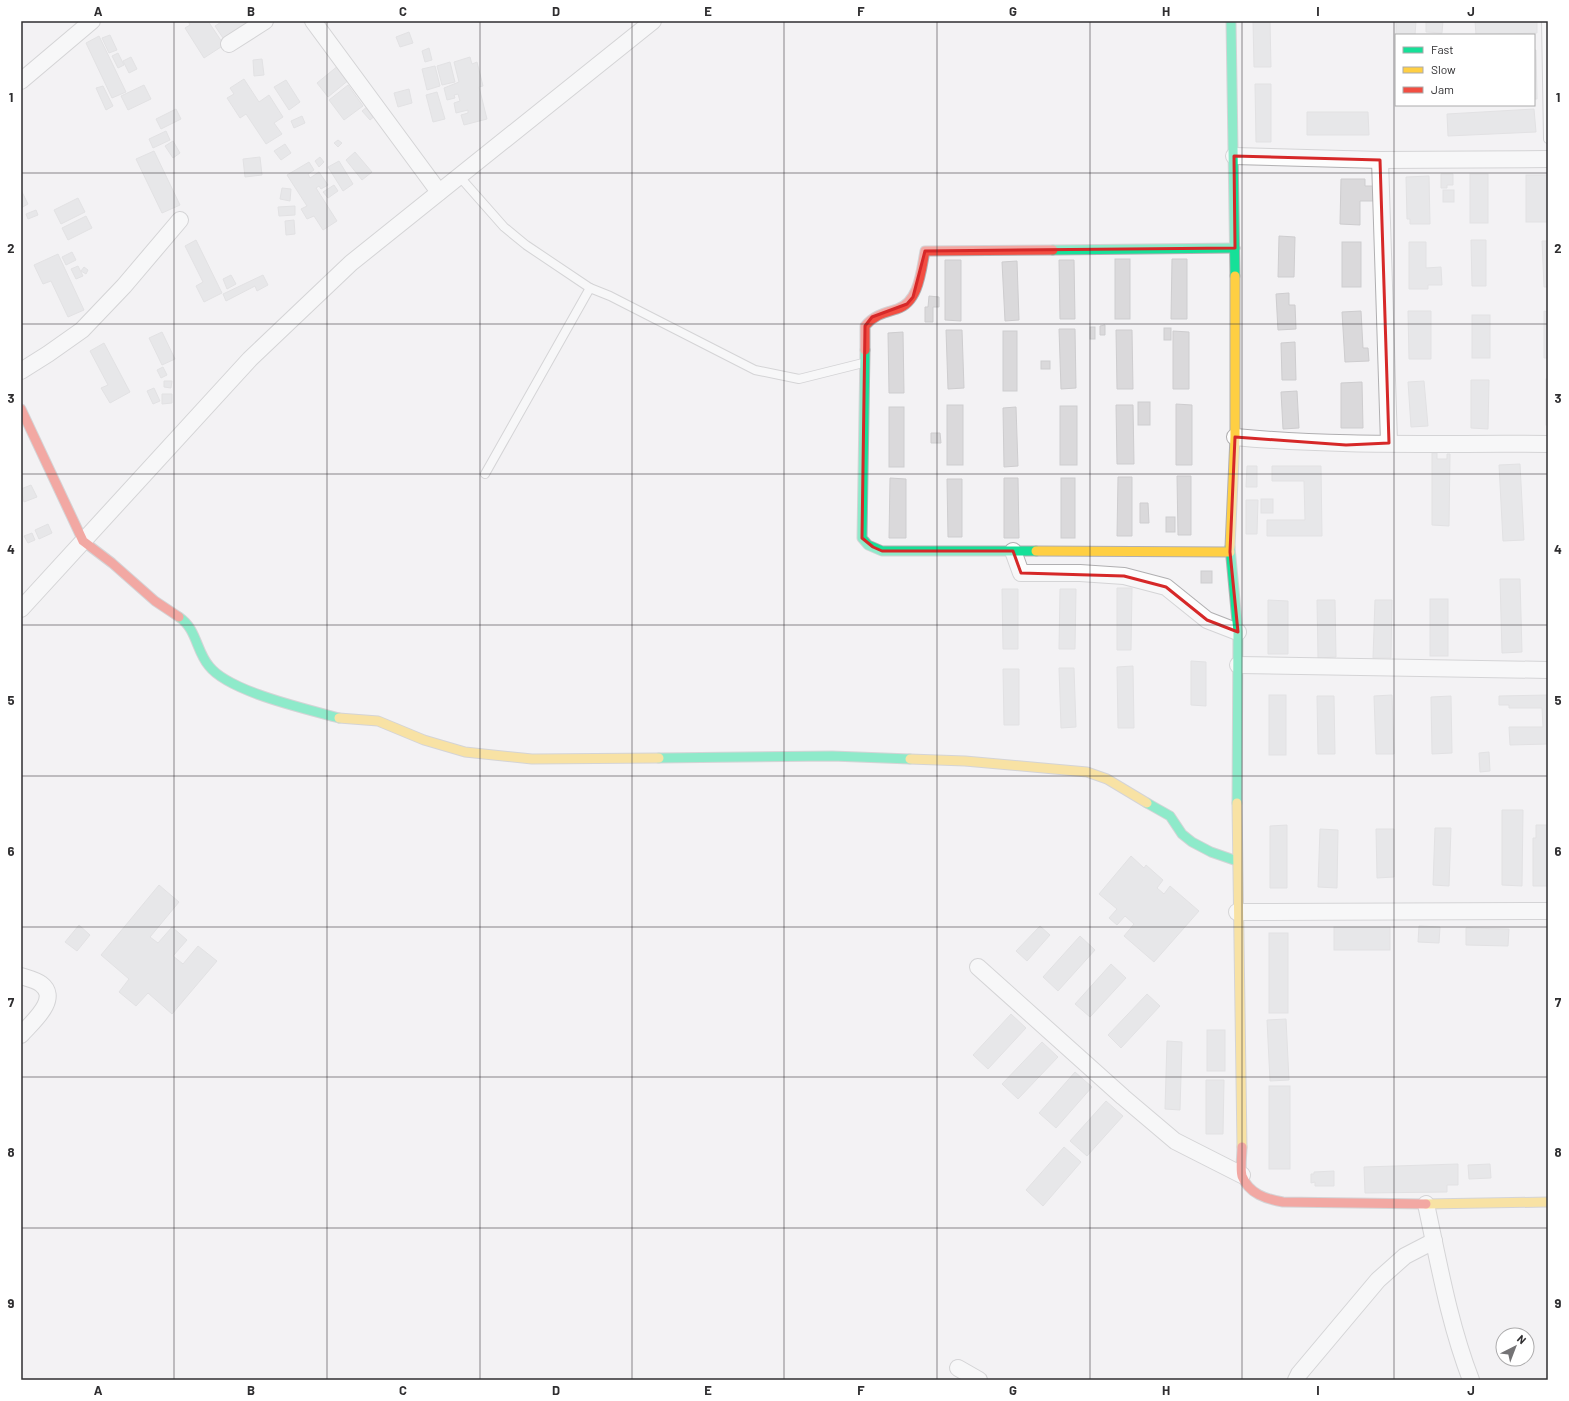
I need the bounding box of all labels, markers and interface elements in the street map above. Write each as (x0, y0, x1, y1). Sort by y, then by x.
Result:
text: A (94, 3, 103, 19)
text: B (247, 3, 255, 19)
text: C (399, 3, 407, 19)
text: D (552, 3, 560, 19)
text: E (704, 3, 712, 19)
text: F (857, 3, 865, 19)
text: G (1009, 3, 1017, 19)
text: H (1162, 3, 1170, 19)
text: I (1316, 3, 1320, 19)
text: J (1467, 3, 1475, 19)
legend (1395, 34, 1535, 106)
text: Fast (1431, 42, 1454, 56)
text: Slow (1431, 62, 1456, 76)
text: Jam (1431, 82, 1454, 96)
text: 1 (9, 89, 13, 105)
text: 1 (1556, 89, 1560, 105)
text: 2 (7, 240, 15, 256)
text: 2 (1554, 240, 1562, 256)
text: 3 (7, 390, 15, 406)
text: 3 (1554, 390, 1562, 406)
text: 4 (7, 541, 15, 557)
text: 4 (1554, 541, 1562, 557)
text: 5 (7, 692, 15, 708)
text: 5 (1554, 692, 1562, 708)
text: 6 (8, 843, 15, 859)
text: 6 (1555, 843, 1562, 859)
text: 7 (8, 994, 15, 1010)
text: 7 (1555, 994, 1562, 1010)
text: 8 (7, 1144, 15, 1160)
text: 8 (1554, 1144, 1562, 1160)
text: 9 (8, 1295, 15, 1311)
text: 9 (1555, 1295, 1562, 1311)
north arrow (1495, 1327, 1535, 1367)
text: N (1515, 1332, 1529, 1346)
text: A (94, 1382, 103, 1398)
text: B (247, 1382, 255, 1398)
text: C (399, 1382, 407, 1398)
text: D (552, 1382, 560, 1398)
text: E (704, 1382, 712, 1398)
text: F (857, 1382, 865, 1398)
text: G (1009, 1382, 1017, 1398)
text: H (1162, 1382, 1170, 1398)
text: I (1316, 1382, 1320, 1398)
text: J (1467, 1382, 1475, 1398)

